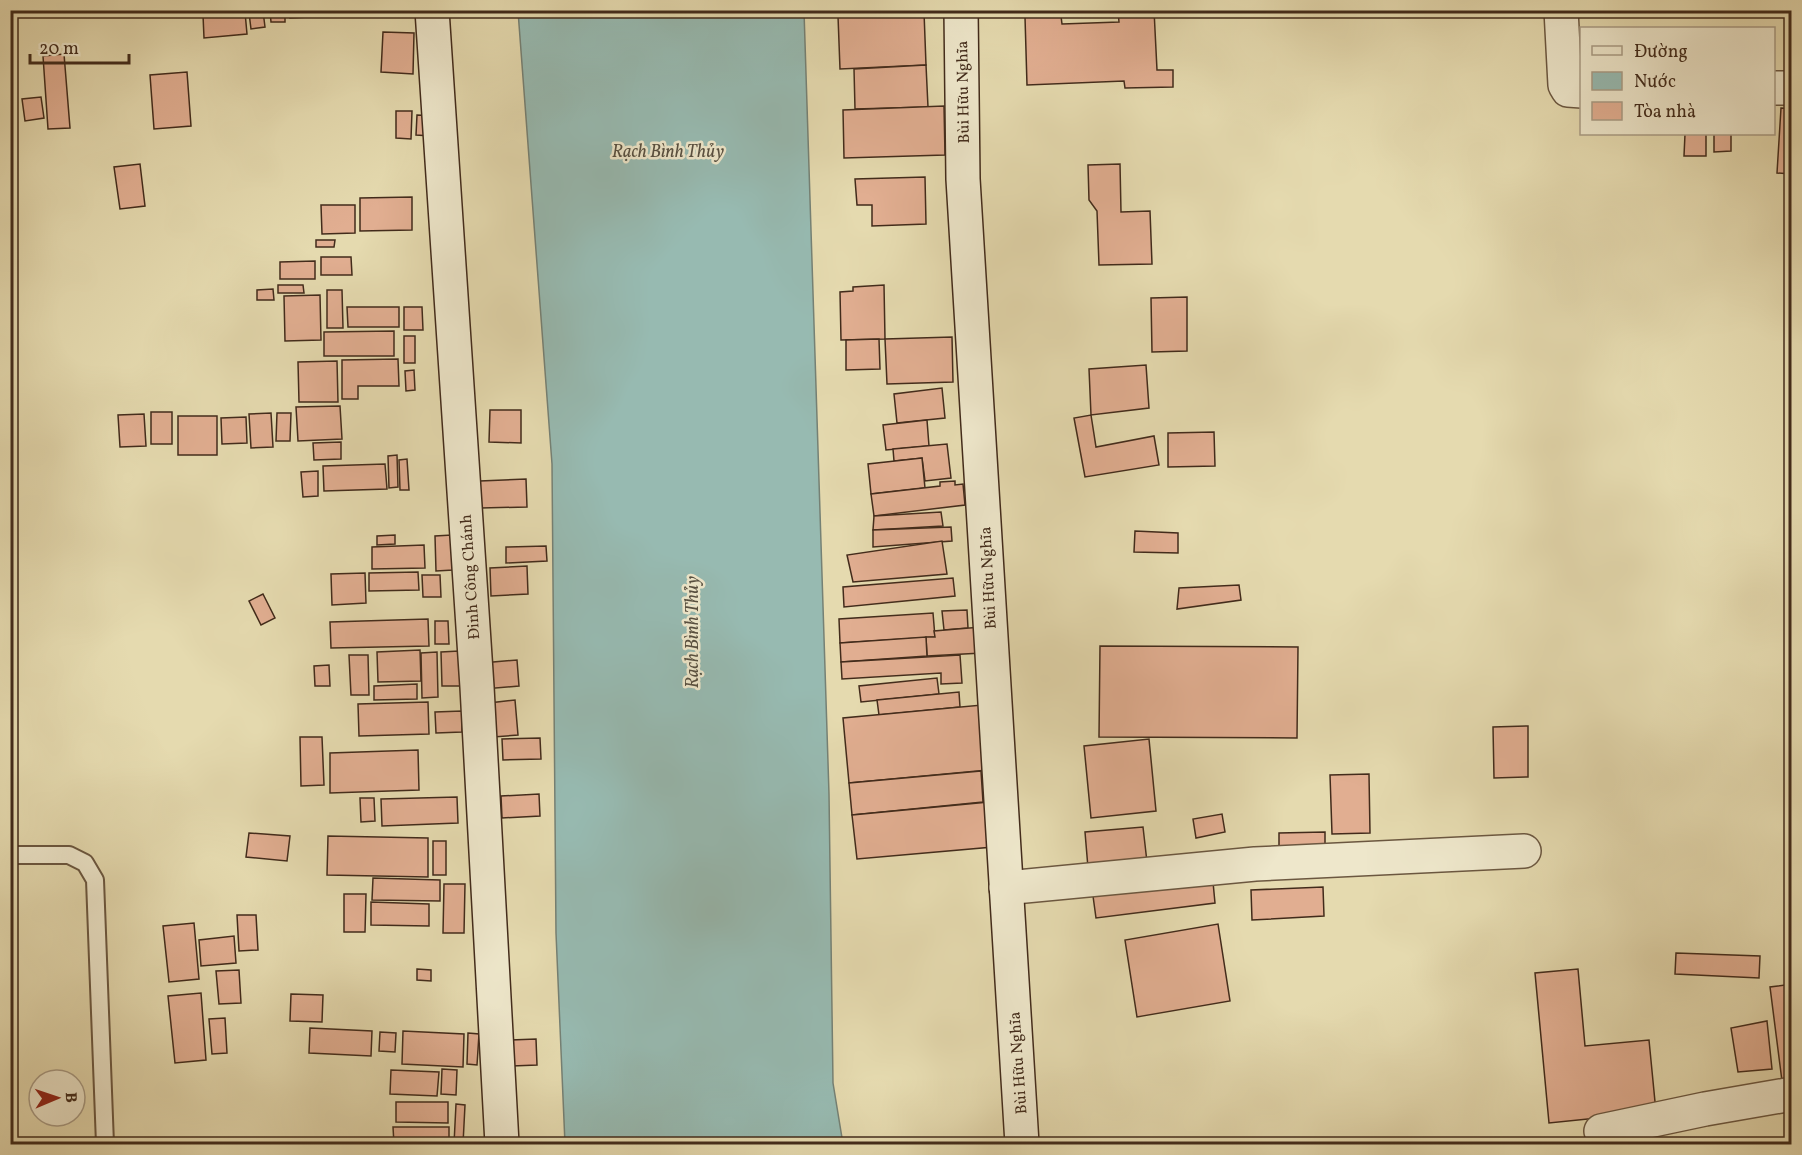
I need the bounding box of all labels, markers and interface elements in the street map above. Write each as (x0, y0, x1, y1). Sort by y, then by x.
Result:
scale bar (30, 27, 129, 65)
legend (1580, 27, 1775, 135)
text: 20 m (39, 37, 79, 62)
street label: Bùi Hữu Nghĩa (952, 40, 976, 144)
text: Đường (1634, 40, 1688, 65)
text: Nước (1634, 70, 1676, 95)
text: Tòa nhà (1634, 100, 1696, 125)
water label: Rạch Bình Thủy (612, 140, 724, 165)
street label: Đinh Công Chánh (456, 513, 486, 640)
street label: Bùi Hữu Nghĩa (975, 526, 1003, 630)
water label: Rạch Bình Thủy (681, 576, 706, 688)
street label: Bùi Hữu Nghĩa (1004, 1011, 1034, 1115)
north arrow (27, 1068, 87, 1128)
text: B (59, 1092, 81, 1104)

